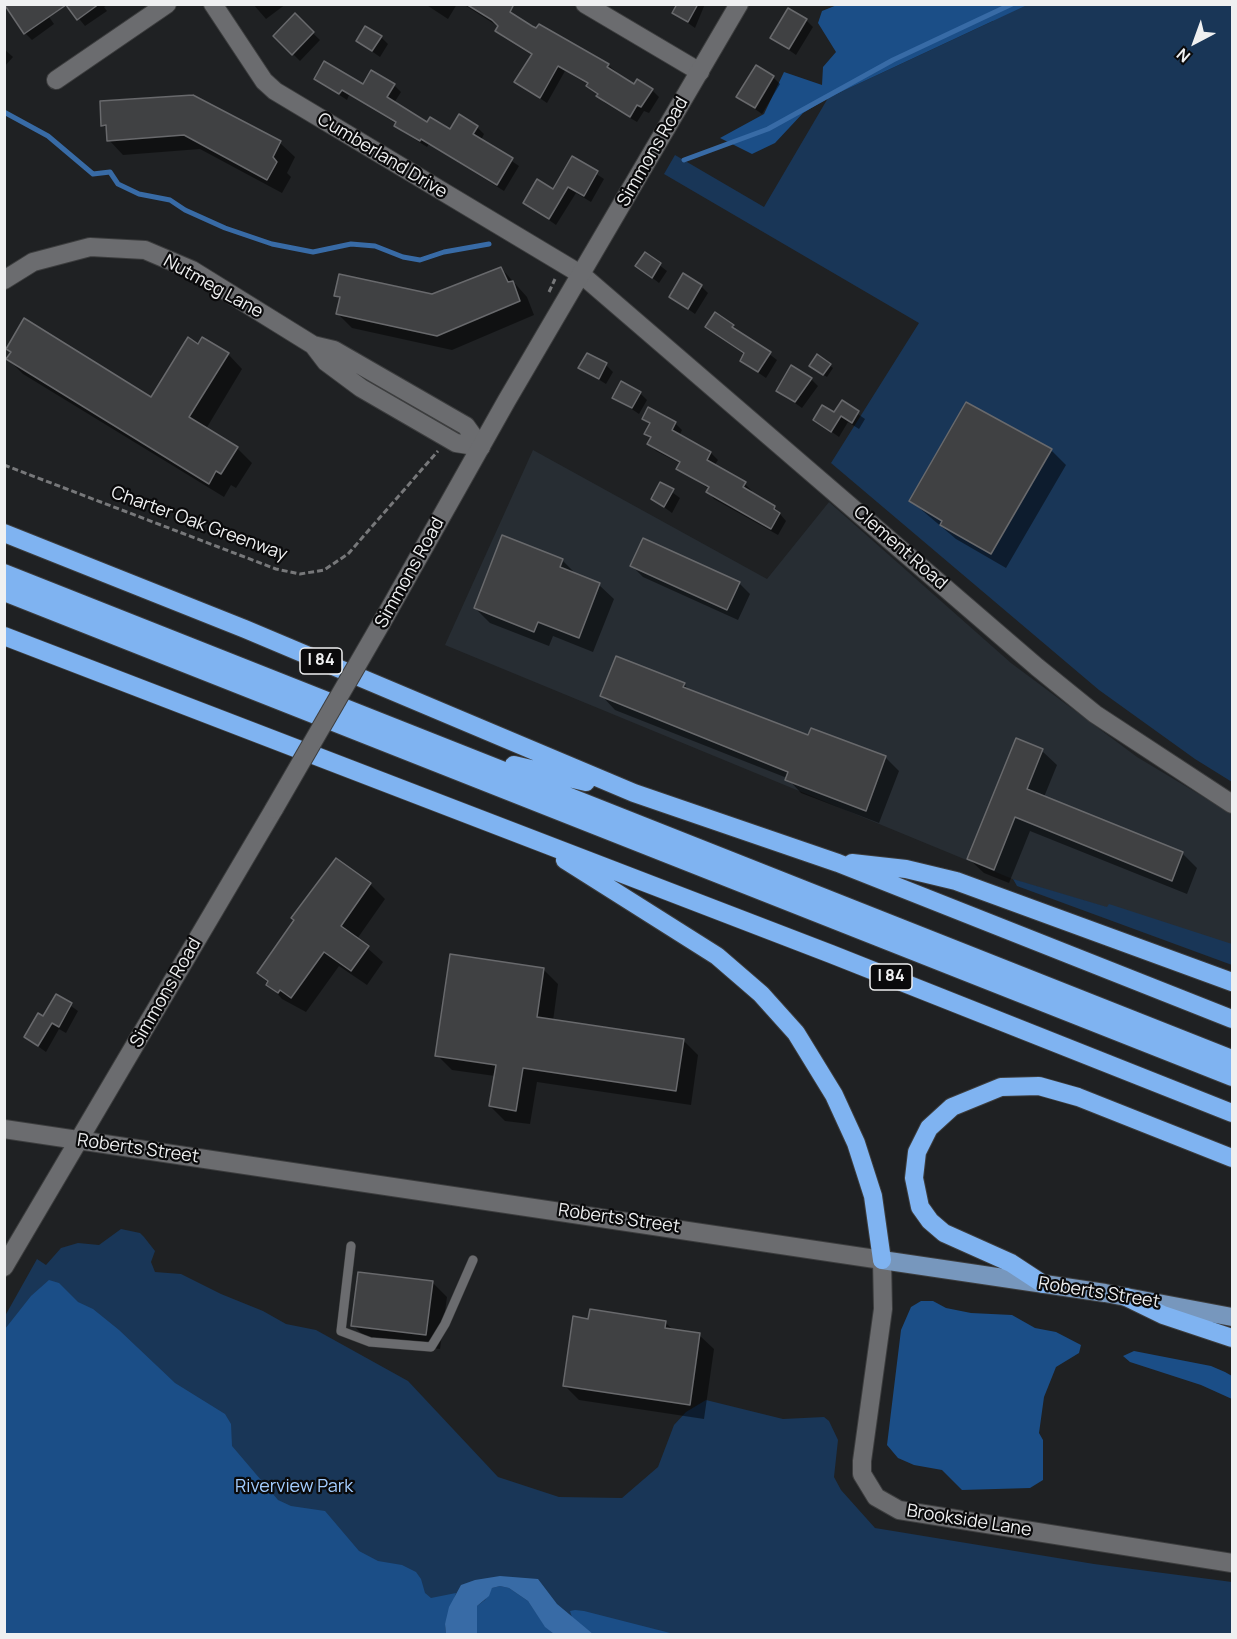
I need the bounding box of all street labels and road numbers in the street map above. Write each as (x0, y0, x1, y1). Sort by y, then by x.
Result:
street label: Simmons Road (613, 93, 693, 211)
street label: Cumberland Drive (313, 109, 451, 203)
street label: Nutmeg Lane (159, 251, 267, 323)
street label: Charter Oak Greenway (108, 482, 290, 566)
street label: Clement Road (849, 501, 951, 595)
street label: Simmons Road (371, 514, 449, 632)
road number: I 84 (300, 648, 342, 674)
street label: Simmons Road (126, 934, 206, 1052)
road number: I 84 (870, 964, 912, 990)
street label: Roberts Street (76, 1130, 200, 1168)
street label: Roberts Street (557, 1200, 681, 1238)
street label: Roberts Street (1037, 1273, 1161, 1313)
street label: Brookside Lane (905, 1500, 1033, 1542)

